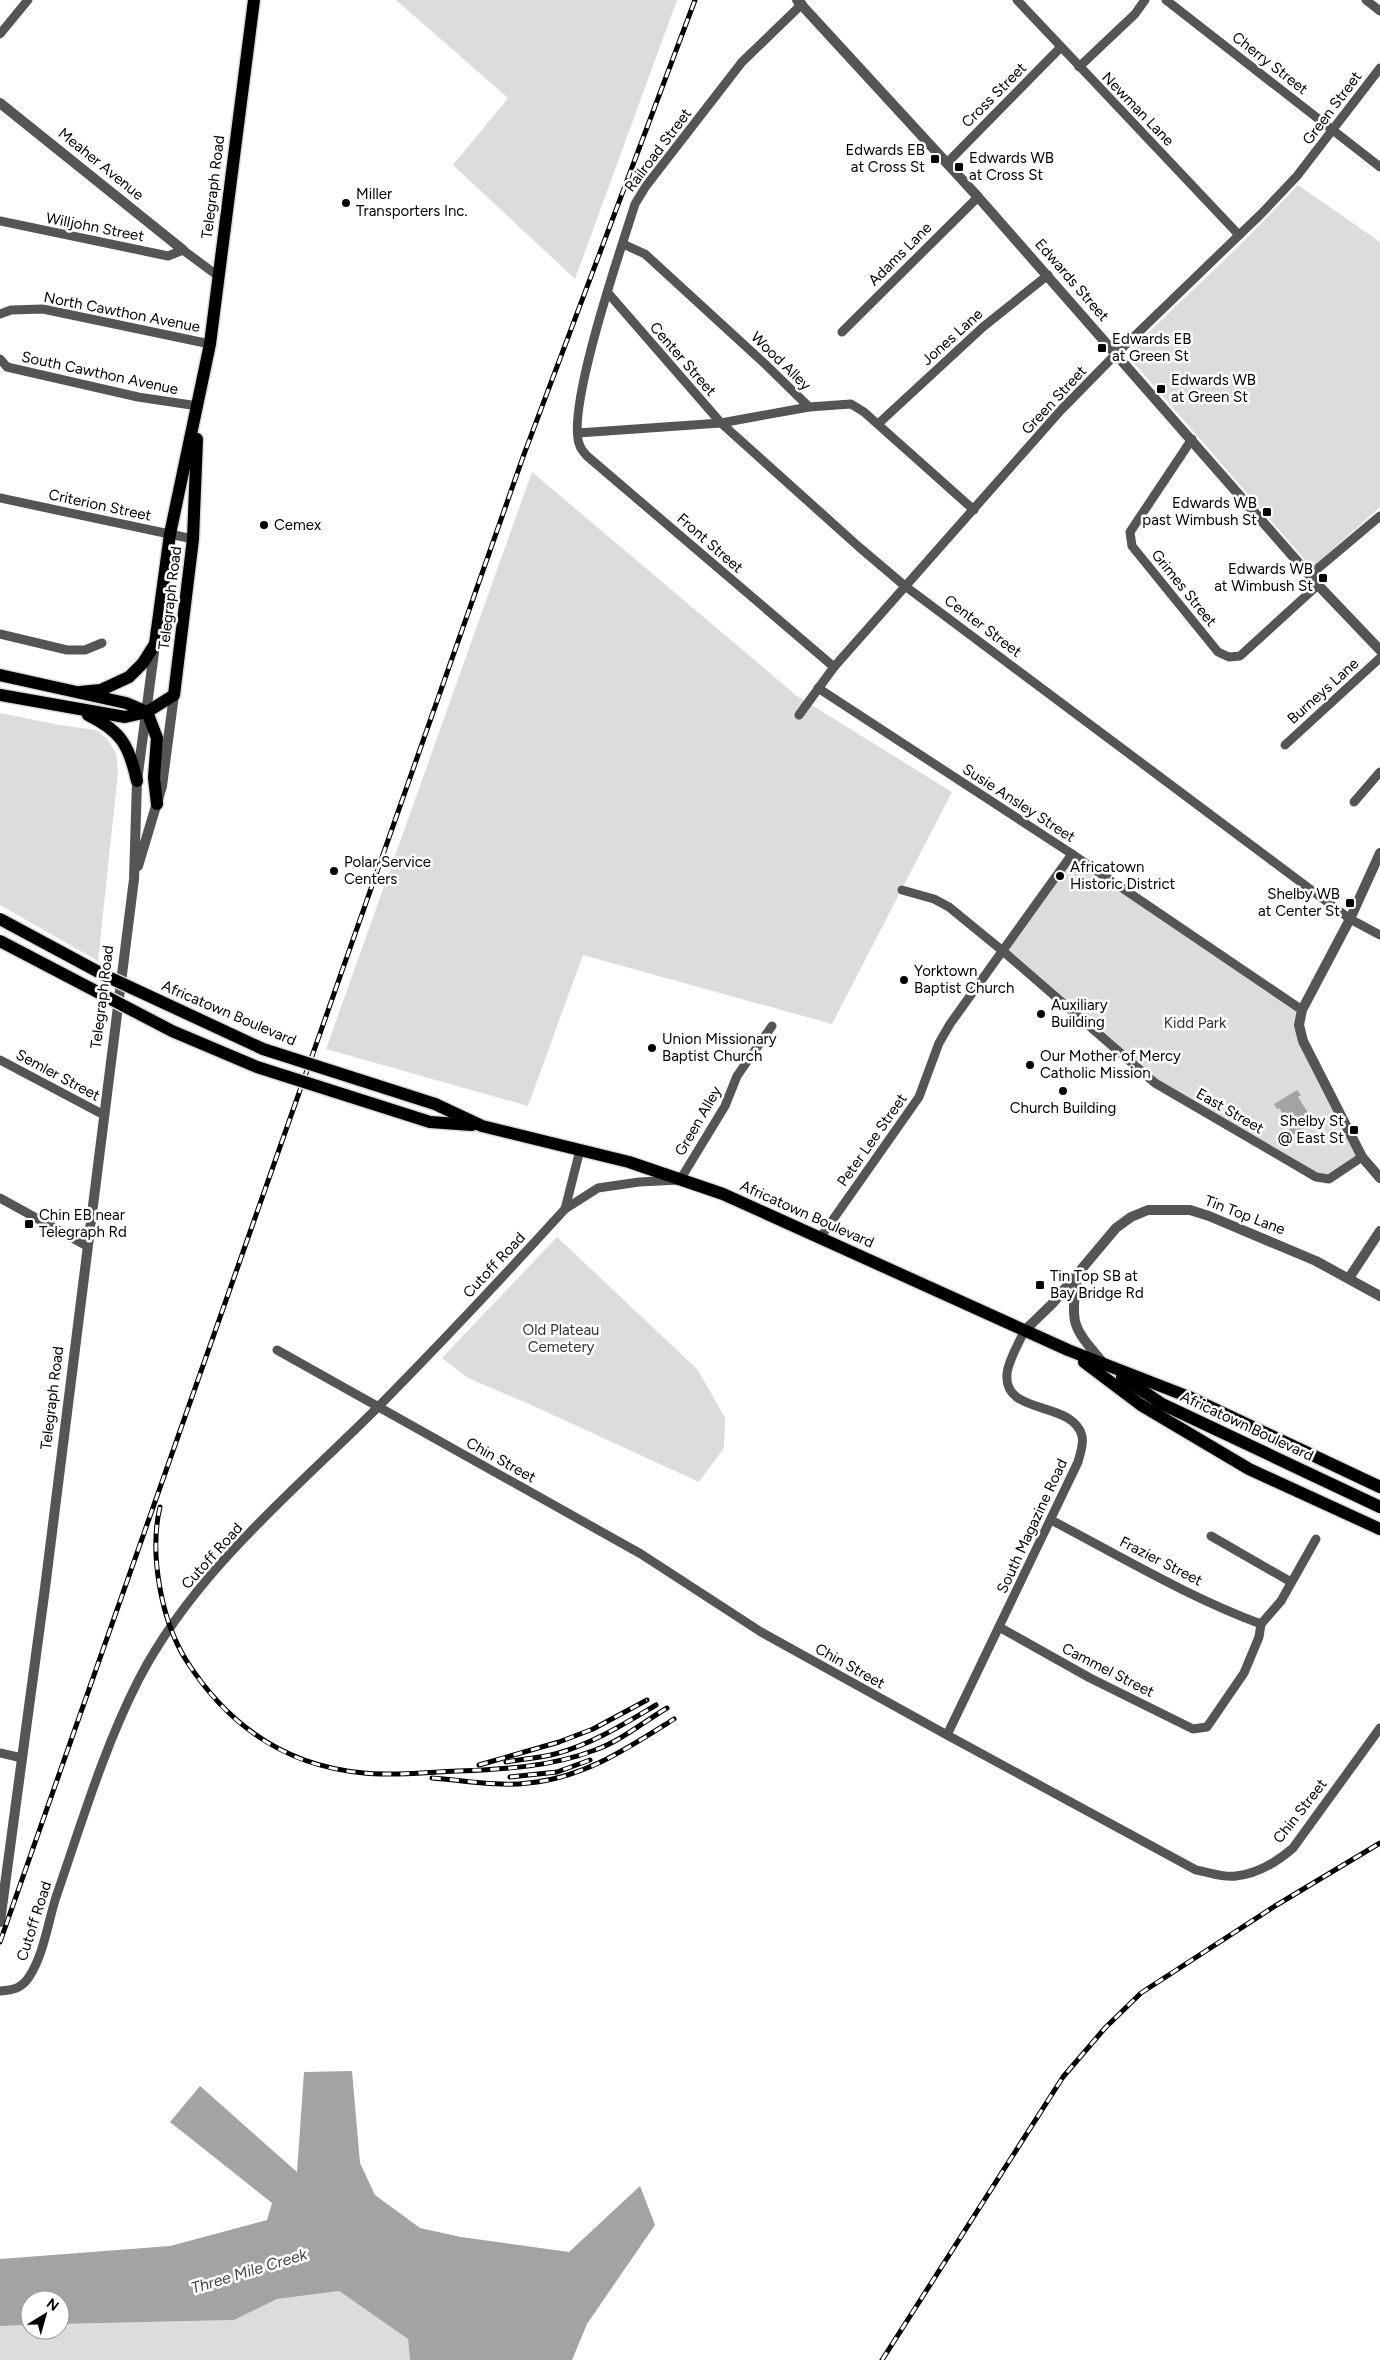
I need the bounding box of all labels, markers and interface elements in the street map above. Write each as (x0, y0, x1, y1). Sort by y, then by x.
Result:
street label: Cherry Street (1229, 28, 1312, 98)
street label: Cross Street (958, 59, 1030, 131)
street label: Newman Lane (1098, 68, 1178, 150)
street label: Green Street (1299, 68, 1366, 148)
street label: Railroad Street (621, 104, 695, 195)
street label: Meaher Avenue (55, 124, 147, 204)
street label: Telegraph Road (198, 134, 228, 240)
place label: Edwards EB at Cross St (845, 141, 925, 176)
place label: Edwards WB at Cross St (969, 149, 1054, 184)
marker: Edwards EB at Cross St (929, 153, 941, 165)
marker: Edwards WB at Cross St (953, 161, 965, 173)
place label: Miller Transporters Inc. (356, 185, 468, 220)
marker: Miller Transporters Inc. (340, 197, 352, 209)
street label: Willjohn Street (44, 209, 146, 245)
street label: Adams Lane (865, 219, 935, 289)
street label: Edwards Street (1031, 235, 1113, 325)
street label: North Cawthon Avenue (42, 288, 202, 336)
street label: Jones Lane (918, 305, 986, 369)
street label: Center Street (646, 318, 720, 400)
street label: Wood Alley (747, 328, 815, 394)
place label: Edwards EB at Green St (1112, 330, 1192, 365)
marker: Edwards EB at Green St (1096, 342, 1108, 354)
street label: South Cawthon Avenue (20, 348, 180, 398)
street label: Green Street (1018, 362, 1090, 438)
place label: Edwards WB at Green St (1171, 371, 1256, 406)
marker: Edwards WB at Green St (1155, 383, 1167, 395)
street label: Criterion Street (47, 485, 153, 525)
place label: Edwards WB past Wimbush St (1142, 494, 1257, 529)
marker: Edwards WB past Wimbush St (1261, 506, 1273, 518)
street label: Front Street (673, 509, 747, 577)
place label: Cemex (274, 516, 321, 534)
marker: Cemex (258, 519, 270, 531)
street label: Telegraph Road (155, 545, 185, 651)
street label: Grimes Street (1148, 546, 1221, 630)
place label: Edwards WB at Wimbush St (1214, 560, 1313, 595)
marker: Edwards WB at Wimbush St (1317, 572, 1329, 584)
street label: Center Street (941, 591, 1025, 661)
street label: Burneys Lane (1284, 654, 1362, 728)
street label: Susie Ansley Street (959, 760, 1079, 846)
place label: Polar Service Centers (344, 853, 431, 888)
place label: Africatown Historic District (1070, 858, 1176, 893)
marker: Polar Service Centers (328, 865, 340, 877)
marker: Africatown Historic District (1054, 870, 1066, 882)
place label: Shelby WB at Center St (1258, 885, 1340, 920)
marker: Shelby WB at Center St (1344, 897, 1356, 909)
street label: Telegraph Road (87, 944, 117, 1050)
place label: Yorktown Baptist Church (914, 962, 1014, 997)
marker: Yorktown Baptist Church (898, 974, 910, 986)
street label: Africatown Boulevard (159, 976, 299, 1050)
place label: Auxiliary Building (1051, 996, 1108, 1031)
marker: Auxiliary Building (1035, 1008, 1047, 1020)
park label: Kidd Park (1164, 1014, 1227, 1032)
place label: Union Missionary Baptist Church (662, 1030, 777, 1065)
marker: Union Missionary Baptist Church (646, 1042, 658, 1054)
street label: Semler Street (13, 1045, 103, 1105)
place label: Our Mother of Mercy Catholic Mission (1040, 1047, 1181, 1082)
marker: Our Mother of Mercy Catholic Mission (1024, 1059, 1036, 1071)
street label: Green Alley (671, 1083, 725, 1159)
street label: East Street (1193, 1084, 1267, 1138)
marker: Church Building (1057, 1085, 1069, 1097)
street label: Peter Lee Street (833, 1090, 911, 1190)
place label: Church Building (1010, 1099, 1116, 1117)
place label: Shelby St @ East St (1278, 1112, 1344, 1147)
marker: Shelby St @ East St (1348, 1124, 1360, 1136)
street label: Africatown Boulevard (737, 1176, 877, 1252)
street label: Tin Top Lane (1202, 1191, 1288, 1239)
place label: Chin EB near Telegraph Rd (39, 1206, 127, 1241)
marker: Chin EB near Telegraph Rd (23, 1218, 35, 1230)
street label: Cutoff Road (459, 1229, 529, 1301)
place label: Tin Top SB at Bay Bridge Rd (1050, 1267, 1144, 1302)
marker: Tin Top SB at Bay Bridge Rd (1034, 1279, 1046, 1291)
park label: Old Plateau Cemetery (523, 1321, 599, 1356)
street label: Telegraph Road (37, 1345, 67, 1451)
street label: Africatown Boulevard (1178, 1387, 1316, 1465)
street label: Chin Street (463, 1434, 539, 1487)
street label: South Magazine Road (993, 1456, 1071, 1596)
street label: Cutoff Road (178, 1519, 246, 1593)
street label: Frazier Street (1117, 1532, 1206, 1590)
street label: Cammel Street (1059, 1639, 1157, 1701)
street label: Chin Street (812, 1640, 888, 1693)
street label: Chin Street (1269, 1775, 1331, 1847)
street label: Cutoff Road (13, 1879, 55, 1963)
water label: Three Mile Creek (189, 2244, 311, 2298)
north arrow (20, 2290, 70, 2340)
text: N (43, 2295, 62, 2315)

